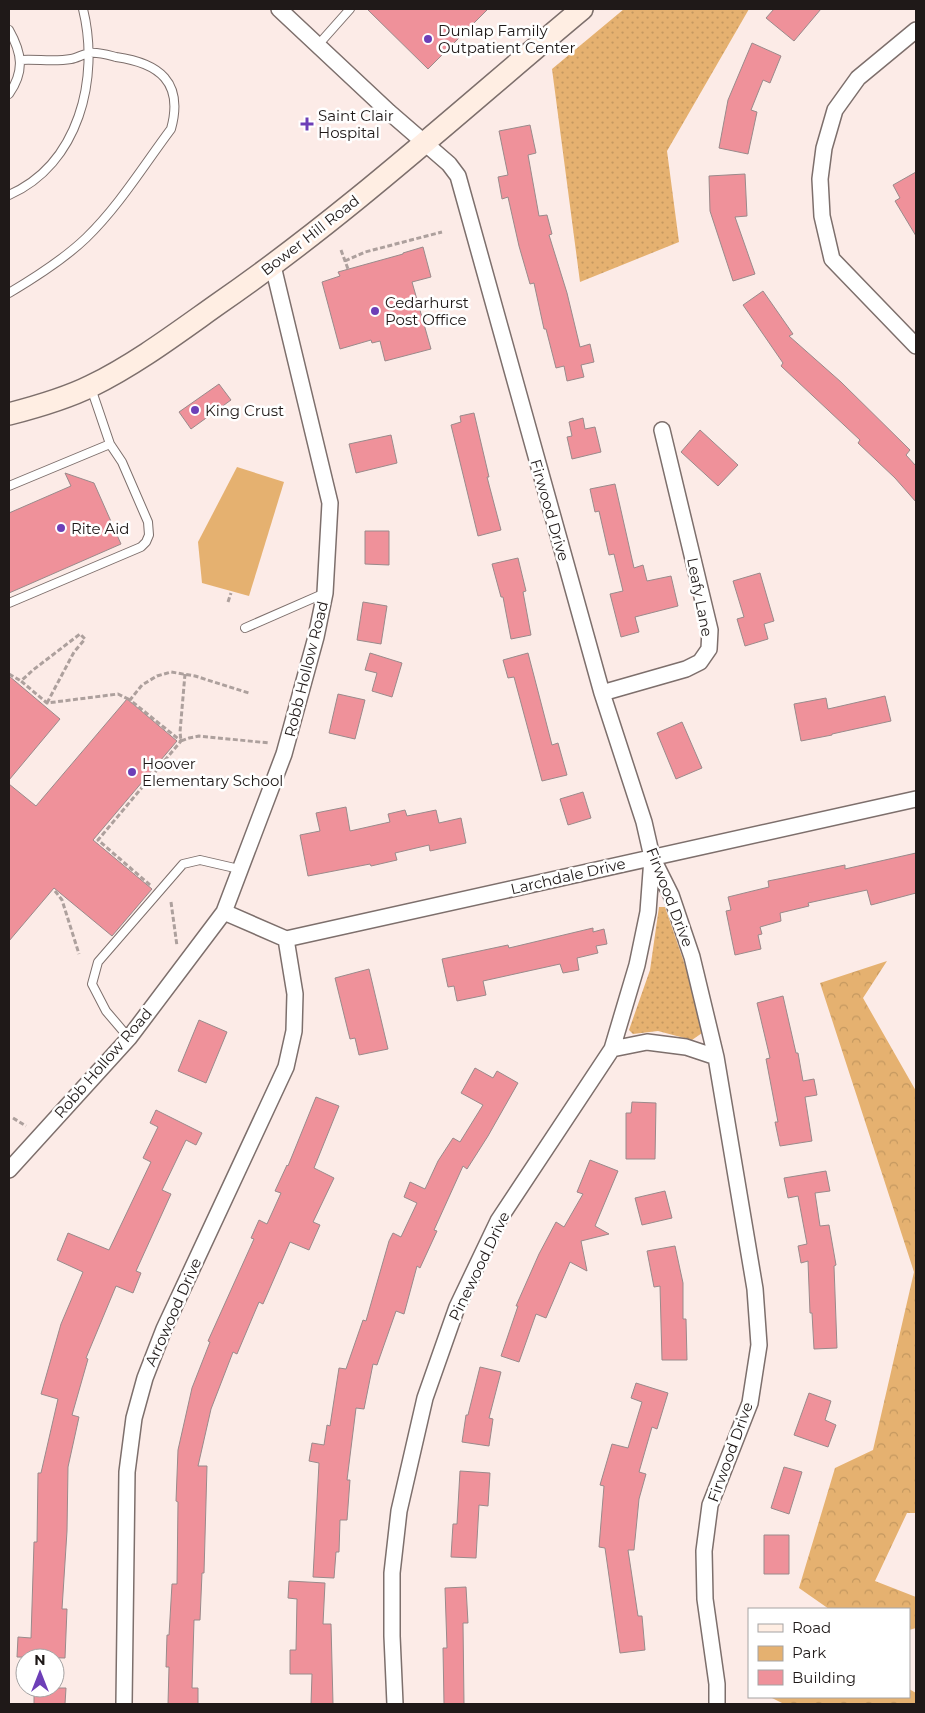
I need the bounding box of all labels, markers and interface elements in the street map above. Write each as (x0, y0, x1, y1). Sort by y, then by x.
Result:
place label: Dunlap Family Outpatient Center (438, 21, 575, 57)
marker: Dunlap Family Outpatient Center (422, 33, 434, 45)
place label: Saint Clair Hospital (318, 106, 394, 142)
marker: Saint Clair Hospital (300, 117, 314, 131)
street label: Bower Hill Road (257, 191, 363, 279)
place label: Cedarhurst Post Office (385, 293, 469, 329)
marker: Cedarhurst Post Office (369, 305, 381, 317)
place label: King Crust (205, 401, 284, 420)
marker: King Crust (189, 404, 201, 416)
street label: Firwood Drive (526, 457, 574, 563)
place label: Rite Aid (71, 519, 130, 538)
marker: Rite Aid (55, 522, 67, 534)
street label: Leafy Lane (683, 556, 717, 638)
street label: Robb Hollow Road (280, 599, 332, 739)
place label: Hoover Elementary School (142, 754, 283, 790)
marker: Hoover Elementary School (126, 766, 138, 778)
street label: Firwood Drive (642, 845, 698, 949)
street label: Larchdale Drive (509, 854, 627, 898)
street label: Robb Hollow Road (50, 1004, 156, 1122)
street label: Pinewood Drive (444, 1208, 514, 1324)
street label: Arrowood Drive (141, 1255, 205, 1369)
street label: Firwood Drive (703, 1399, 757, 1505)
legend (748, 1608, 910, 1698)
text: Road (792, 1618, 831, 1637)
text: Park (792, 1643, 826, 1662)
north arrow (15, 1648, 65, 1698)
text: N (34, 1651, 46, 1669)
text: Building (792, 1668, 856, 1687)

